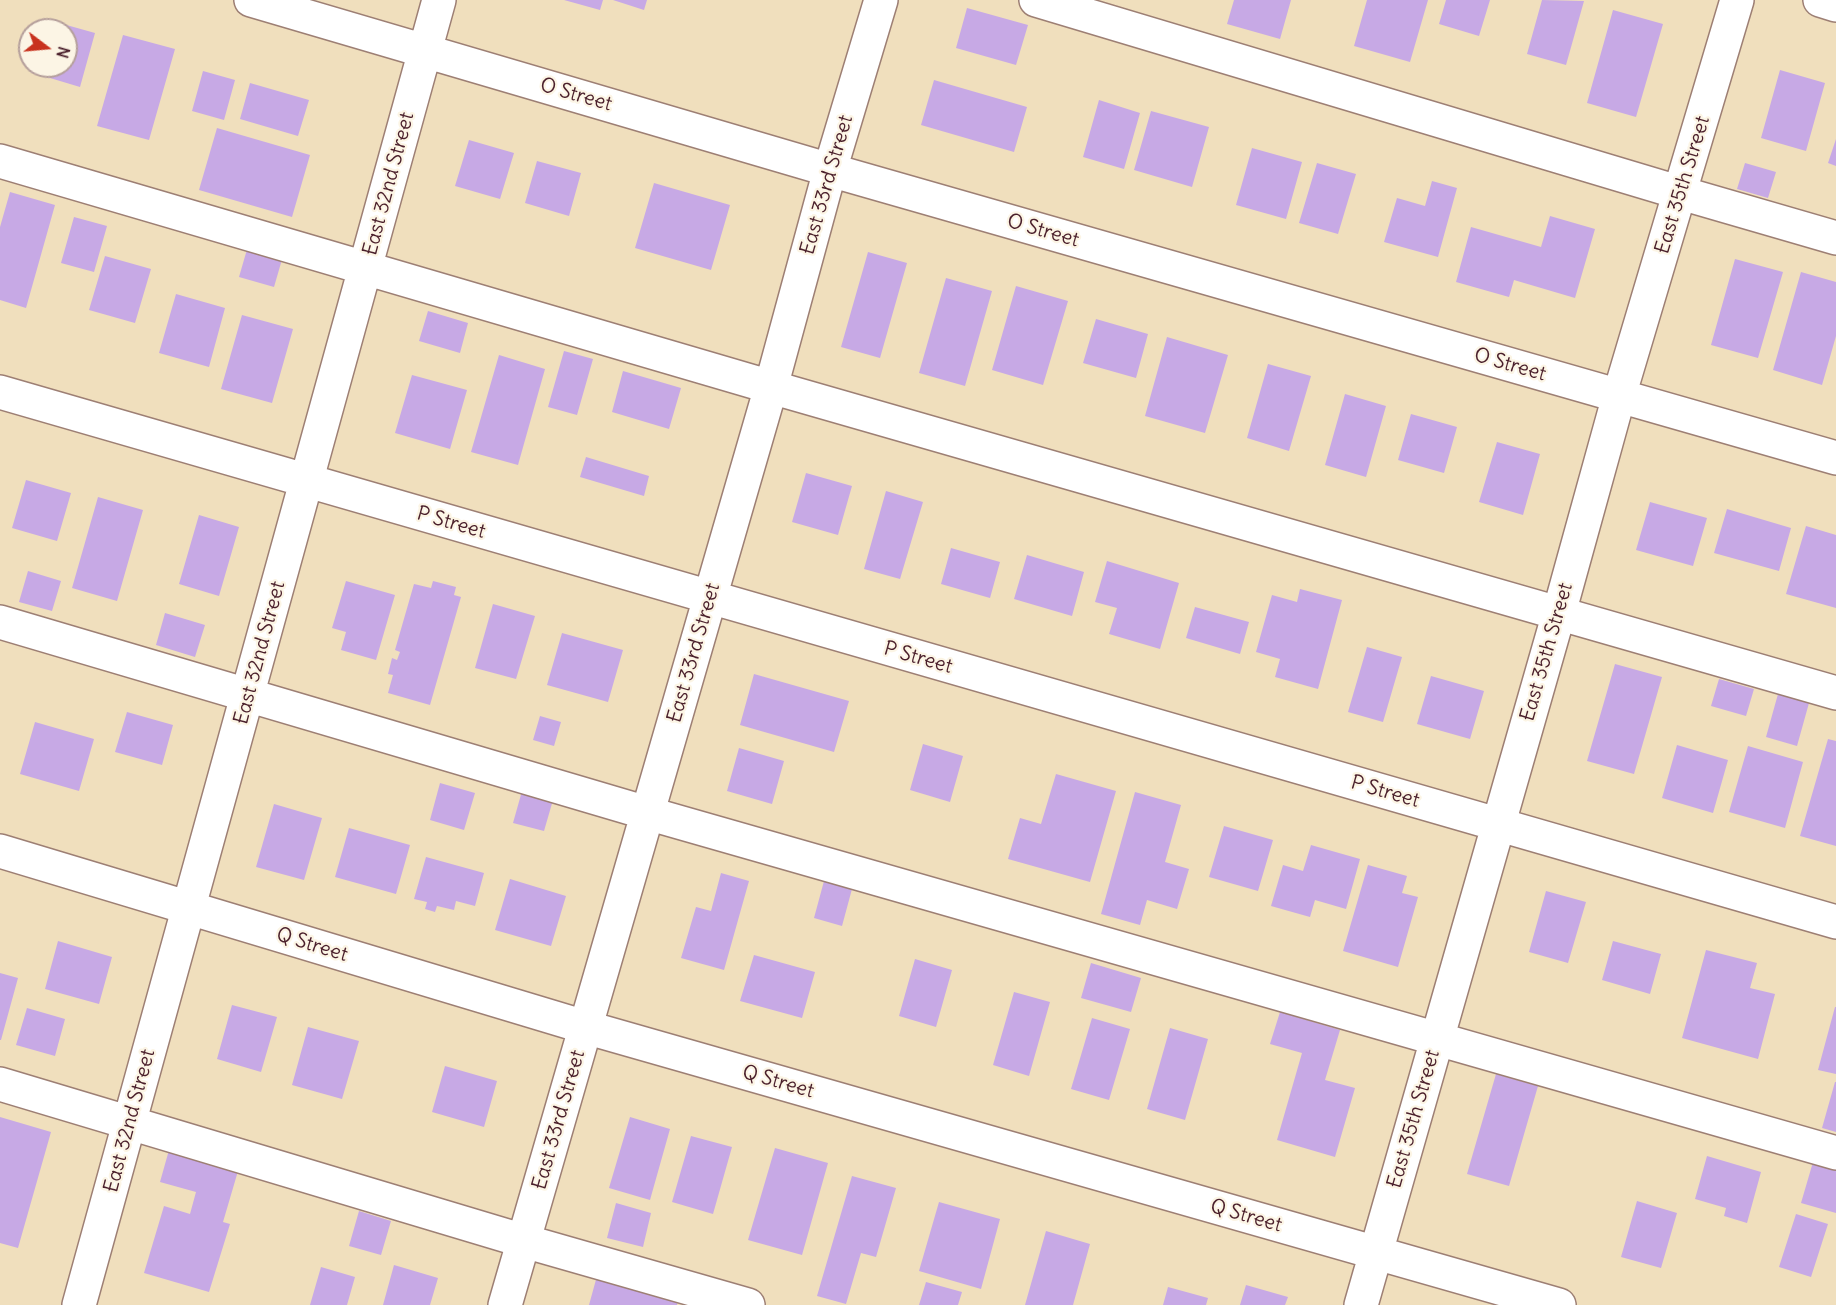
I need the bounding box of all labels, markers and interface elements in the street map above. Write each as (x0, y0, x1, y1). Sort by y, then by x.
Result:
north arrow (18, 18, 78, 78)
text: N (52, 44, 75, 60)
street label: O Street (537, 73, 615, 117)
street label: East 32nd Street (358, 110, 420, 258)
street label: East 33rd Street (796, 112, 858, 258)
street label: East 35th Street (1651, 113, 1715, 257)
street label: O Street (1004, 209, 1082, 253)
street label: O Street (1471, 343, 1549, 387)
street label: P Street (414, 502, 488, 544)
street label: East 32nd Street (229, 579, 291, 727)
street label: East 33rd Street (663, 580, 725, 726)
street label: East 35th Street (1516, 580, 1578, 724)
street label: P Street (881, 637, 955, 679)
street label: P Street (1348, 771, 1422, 813)
street label: Q Street (273, 923, 351, 967)
street label: East 32nd Street (99, 1047, 161, 1195)
street label: East 33rd Street (528, 1047, 590, 1193)
street label: East 35th Street (1383, 1047, 1445, 1191)
street label: Q Street (740, 1060, 816, 1104)
street label: Q Street (1208, 1194, 1284, 1238)

